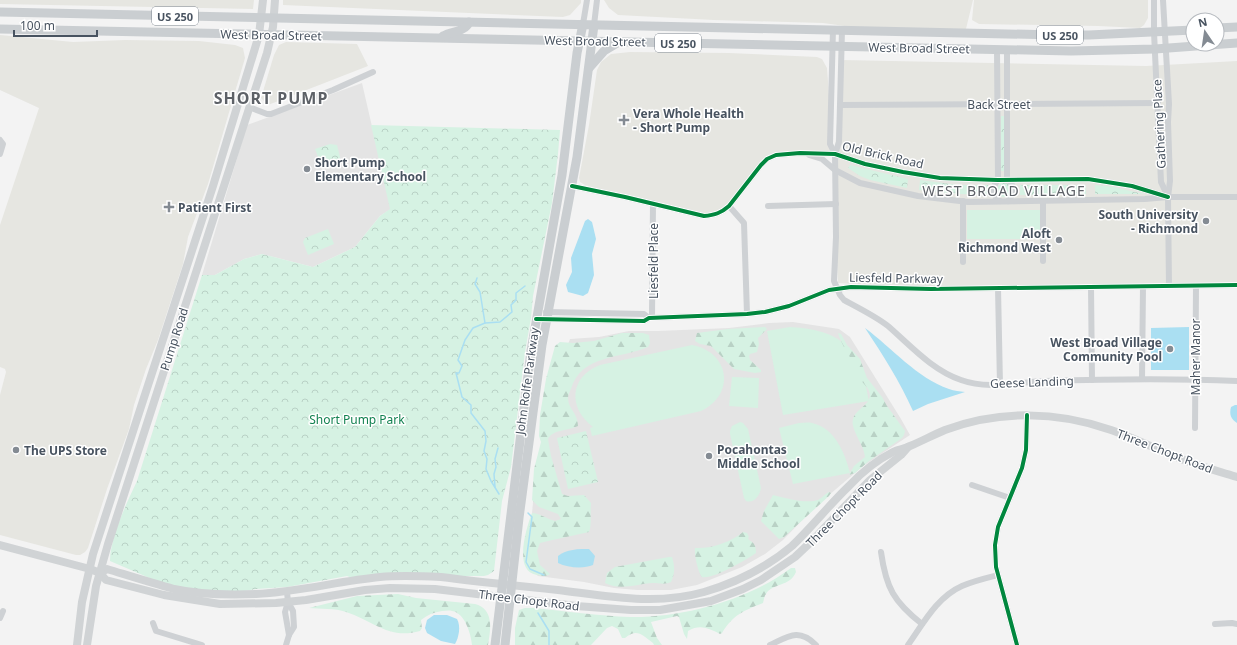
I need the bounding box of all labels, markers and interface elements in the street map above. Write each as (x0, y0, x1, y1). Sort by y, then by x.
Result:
road number: US 250 (152, 7, 198, 25)
scale bar (14, 12, 97, 38)
north arrow (1185, 12, 1225, 52)
text: N (1197, 13, 1209, 30)
text: 100 m (20, 17, 55, 34)
street label: West Broad Street (220, 26, 323, 44)
road number: US 250 (1037, 26, 1083, 44)
street label: West Broad Street (544, 32, 647, 50)
road number: US 250 (655, 34, 701, 52)
street label: West Broad Street (868, 39, 971, 57)
street label: Gathering Place (1148, 79, 1170, 169)
district label: SHORT PUMP (214, 87, 328, 109)
street label: Back Street (967, 96, 1031, 113)
place label: Vera Whole Health - Short Pump (633, 105, 744, 136)
marker: Vera Whole Health - Short Pump (618, 114, 630, 126)
street label: Old Brick Road (841, 137, 925, 173)
place label: Short Pump Elementary School (315, 154, 426, 185)
marker: Short Pump Elementary School (302, 164, 312, 174)
district label: WEST BROAD VILLAGE (922, 181, 1086, 200)
place label: Patient First (178, 199, 252, 216)
marker: Patient First (163, 201, 175, 213)
place label: South University - Richmond (1098, 206, 1198, 237)
marker: South University - Richmond (1201, 216, 1211, 226)
street label: Liesfeld Place (645, 223, 662, 299)
place label: Aloft Richmond West (958, 225, 1051, 256)
marker: Aloft Richmond West (1054, 235, 1064, 245)
street label: Liesfeld Parkway (849, 269, 944, 287)
street label: Pump Road (156, 305, 192, 373)
street label: Maher Manor (1187, 318, 1204, 396)
street label: John Rolfe Parkway (511, 325, 543, 437)
place label: West Broad Village Community Pool (1050, 334, 1162, 365)
marker: West Broad Village Community Pool (1165, 344, 1175, 354)
street label: Geese Landing (990, 372, 1074, 392)
park label: Short Pump Park (309, 411, 405, 428)
street label: Three Chopt Road (1115, 425, 1215, 477)
place label: Pocahontas Middle School (717, 441, 800, 472)
place label: The UPS Store (24, 442, 107, 459)
marker: The UPS Store (11, 445, 21, 455)
marker: Pocahontas Middle School (704, 451, 714, 461)
street label: Three Chopt Road (802, 467, 886, 551)
street label: Three Chopt Road (478, 585, 580, 615)

